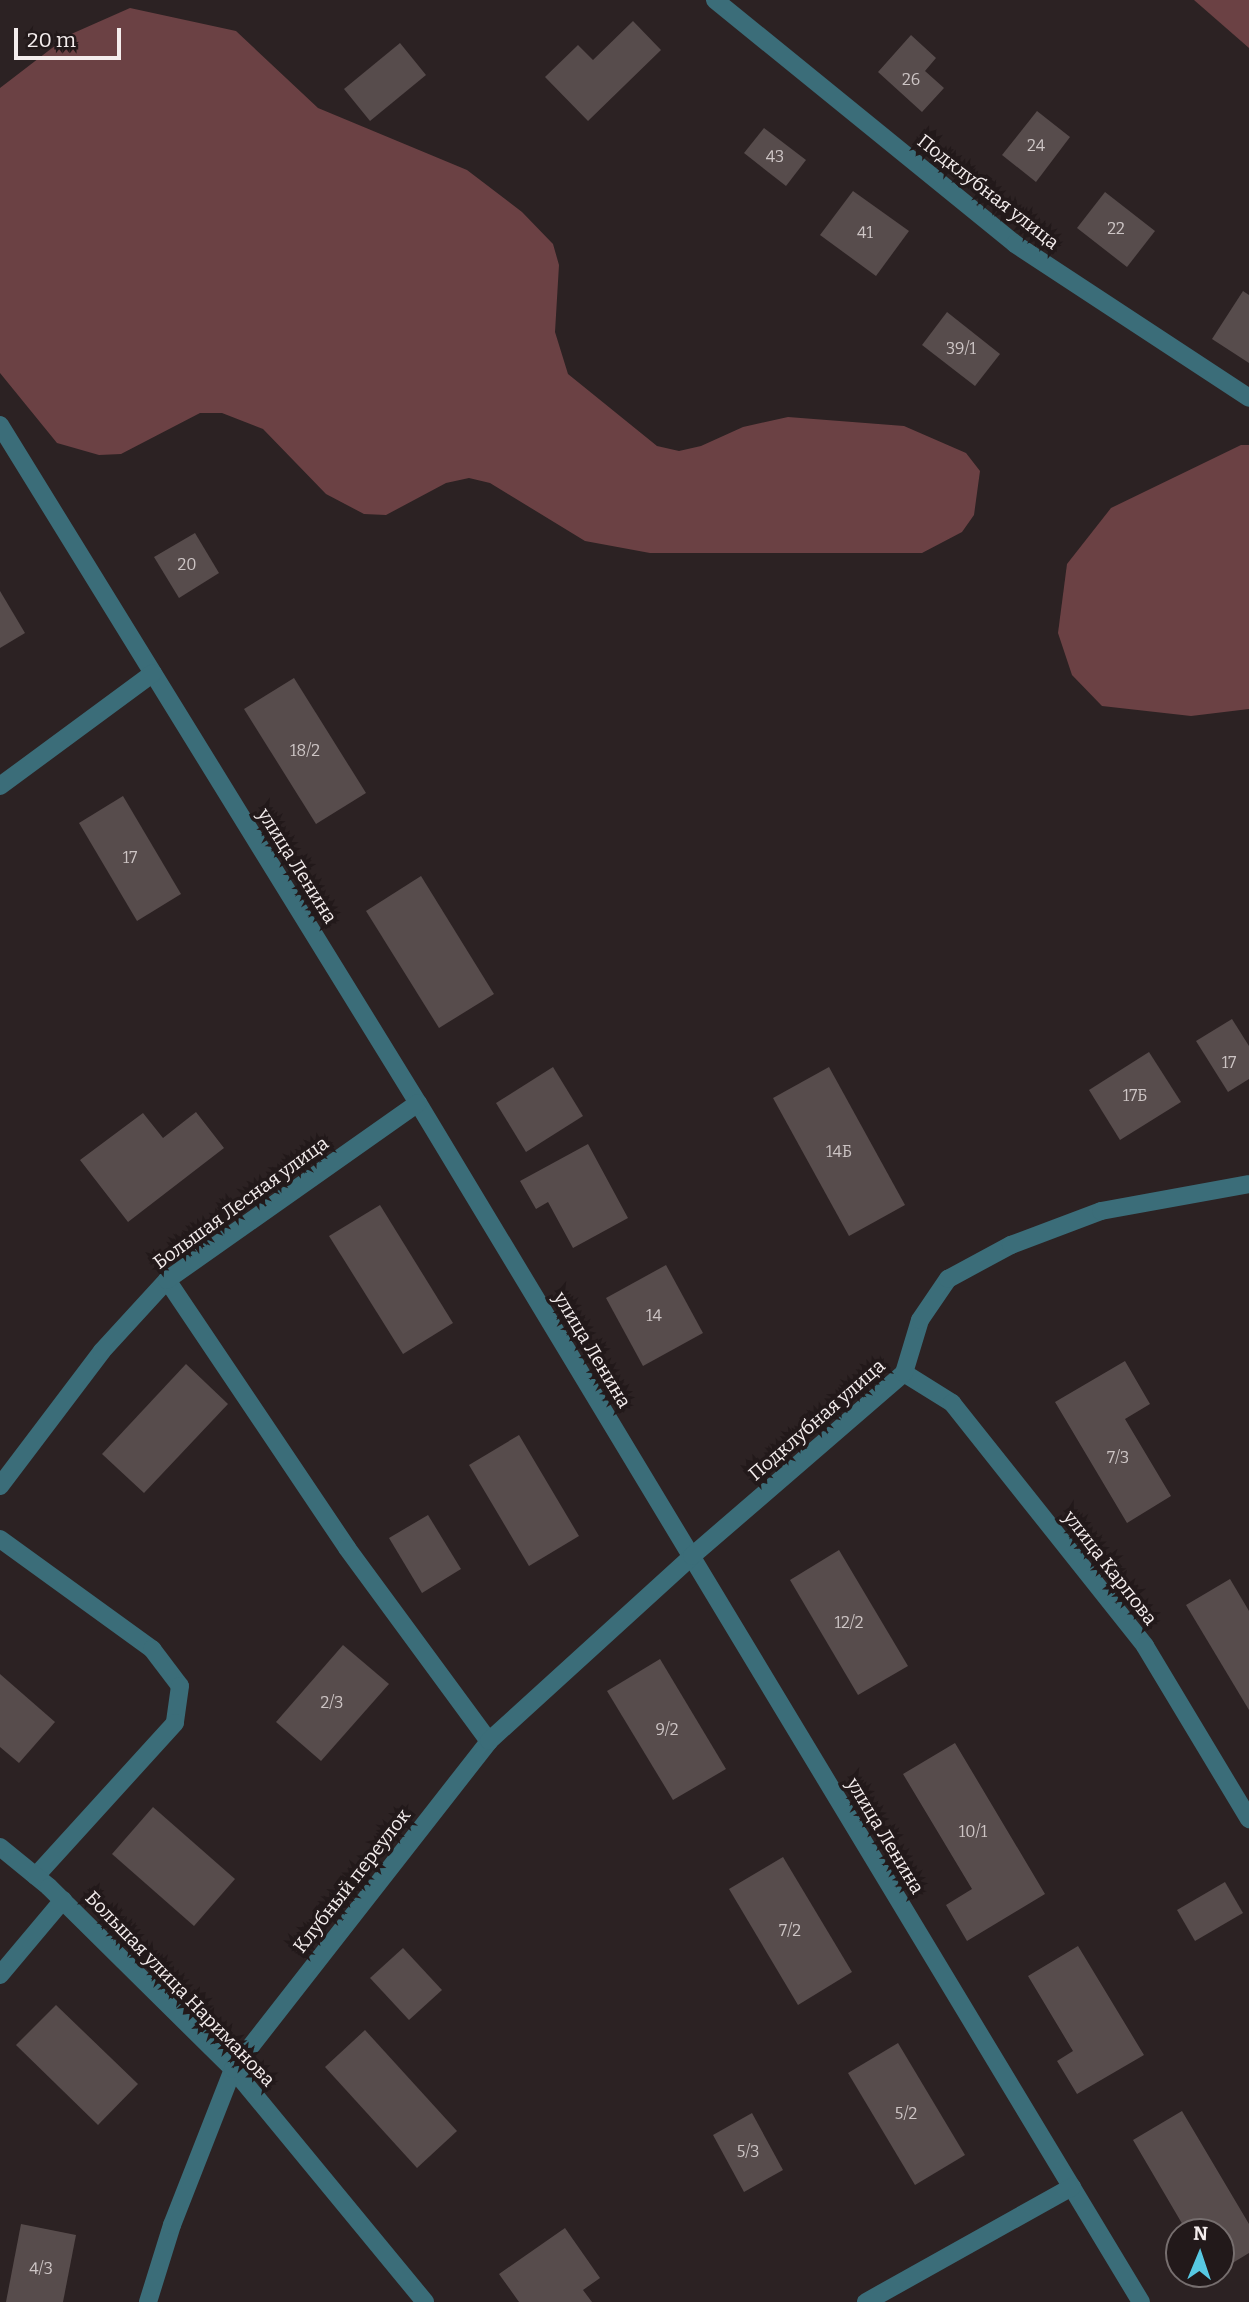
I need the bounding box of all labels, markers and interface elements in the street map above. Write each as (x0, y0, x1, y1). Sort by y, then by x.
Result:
scale bar (18, 14, 124, 58)
text: 20 m (27, 27, 76, 53)
house number: 26 (902, 70, 920, 90)
street label: Подклубная улица (913, 130, 1063, 254)
house number: 24 (1027, 136, 1045, 156)
house number: 43 (766, 147, 784, 167)
house number: 22 (1107, 219, 1125, 239)
house number: 41 (857, 223, 873, 243)
house number: 39/1 (946, 339, 976, 359)
house number: 20 (178, 555, 196, 575)
house number: 18/2 (290, 741, 320, 761)
street label: улица Ленина (253, 804, 341, 928)
house number: 17 (123, 848, 137, 868)
house number: 17 (1222, 1053, 1236, 1073)
house number: 17Б (1123, 1086, 1147, 1106)
street label: Большая Лесная улица (149, 1132, 333, 1274)
house number: 14Б (826, 1142, 852, 1162)
street label: улица Ленина (548, 1288, 636, 1412)
house number: 14 (646, 1306, 662, 1326)
street label: Подклубная улица (744, 1355, 890, 1485)
house number: 7/3 (1107, 1448, 1129, 1468)
street label: улица Карпова (1058, 1506, 1162, 1630)
house number: 12/2 (835, 1613, 863, 1633)
house number: 2/3 (321, 1693, 343, 1713)
house number: 9/2 (655, 1720, 679, 1740)
street label: улица Ленина (841, 1774, 929, 1898)
street label: Клубный переулок (289, 1804, 415, 1958)
house number: 10/1 (959, 1822, 987, 1842)
street label: Большая улица Нариманова (81, 1887, 279, 2091)
house number: 7/2 (779, 1921, 801, 1941)
house number: 5/2 (895, 2104, 917, 2124)
house number: 5/3 (737, 2142, 759, 2162)
north arrow (1165, 2218, 1235, 2288)
text: N (1193, 2222, 1208, 2245)
house number: 4/3 (29, 2259, 53, 2279)

